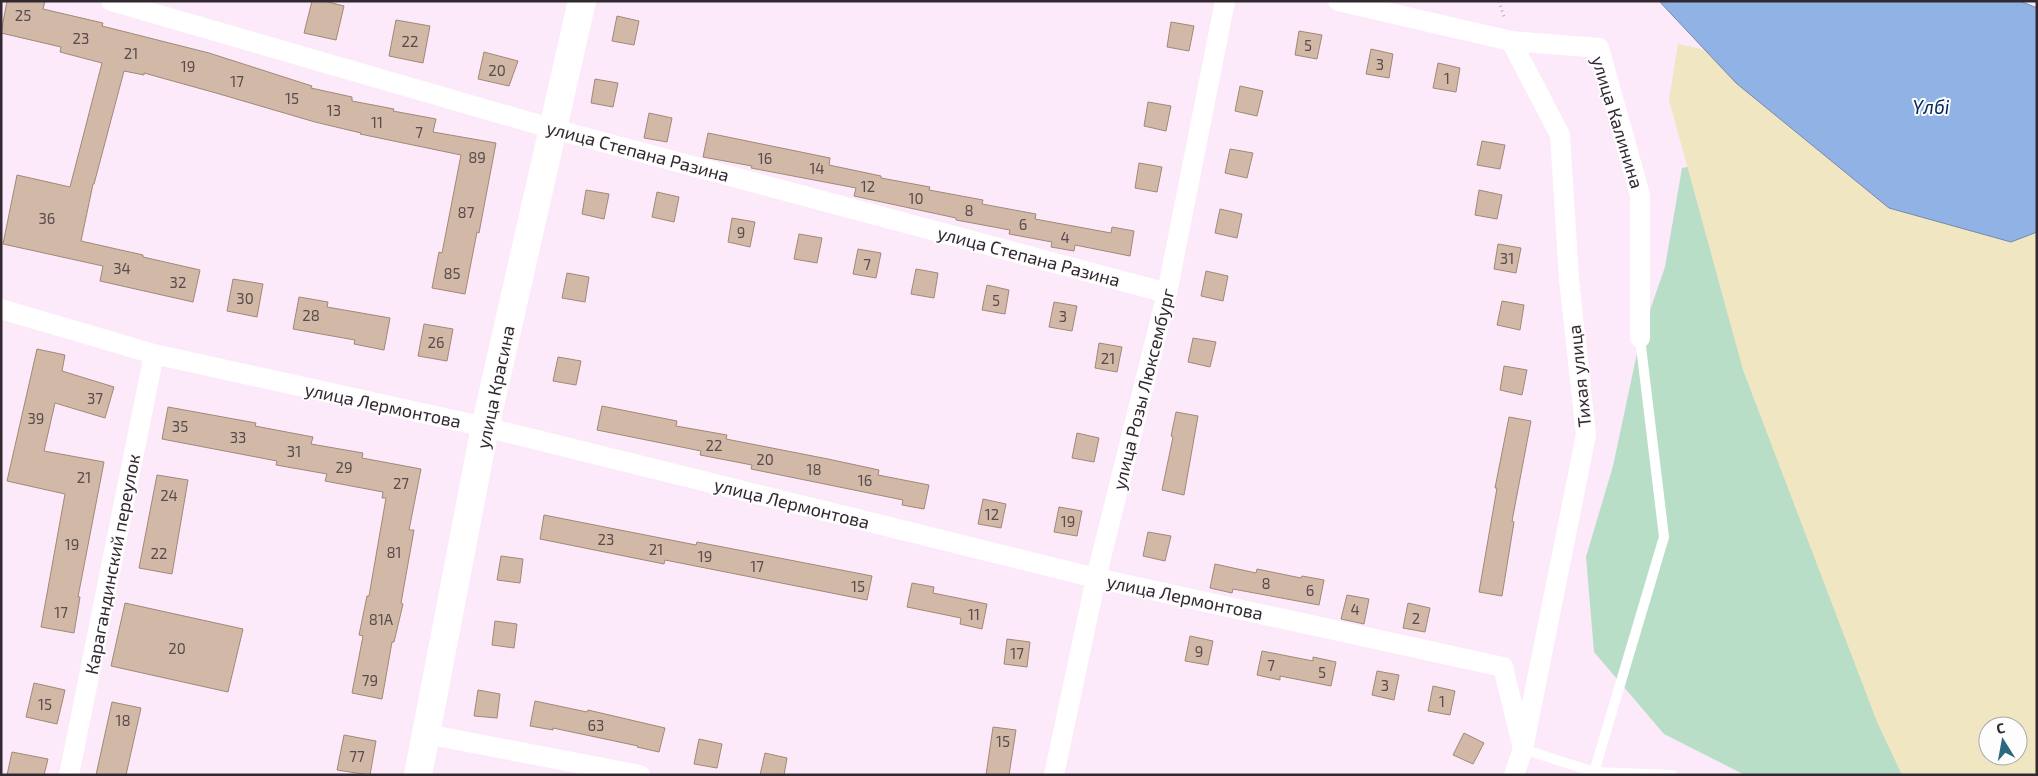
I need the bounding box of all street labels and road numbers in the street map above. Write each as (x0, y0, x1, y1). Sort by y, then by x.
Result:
street label: улица Калинина (1587, 53, 1649, 191)
street label: улица Степана Разина (544, 116, 732, 186)
street label: улица Степана Разина (935, 221, 1123, 291)
street label: улица Розы Люксембург (1107, 286, 1179, 492)
street label: улица Красина (471, 323, 519, 451)
street label: Тихая улица (1563, 324, 1595, 428)
street label: улица Лермонтова (303, 378, 463, 432)
street label: Карагандинский переулок (80, 451, 144, 676)
street label: улица Лермонтова (712, 473, 872, 533)
street label: улица Лермонтова (1105, 570, 1265, 624)

